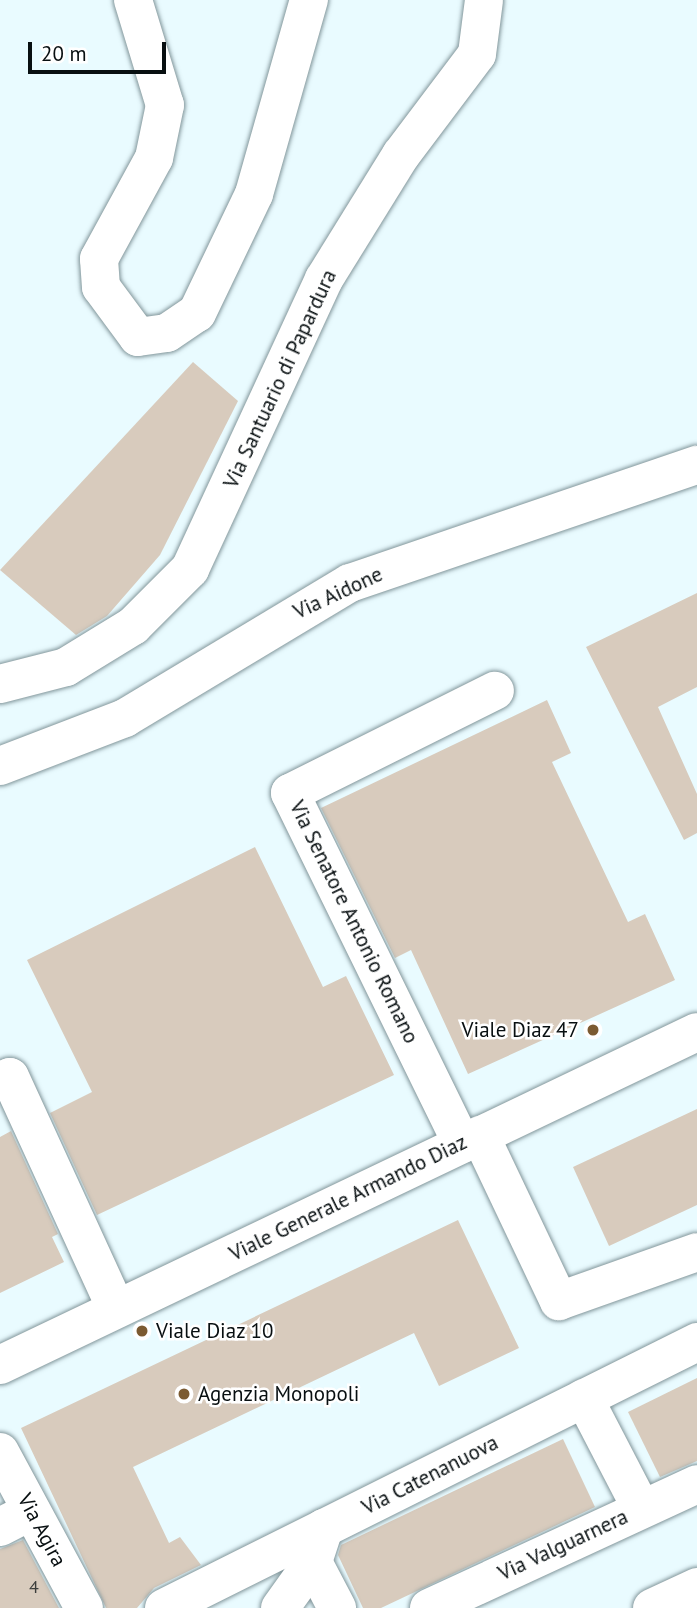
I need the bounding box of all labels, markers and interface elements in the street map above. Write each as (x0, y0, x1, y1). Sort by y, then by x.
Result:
scale bar (32, 28, 170, 72)
text: 20 m (41, 40, 87, 67)
street label: Via Santuario di Papardura (218, 266, 342, 492)
street label: Via Aidone (289, 561, 387, 625)
street label: Via Senatore Antonio Romano (284, 796, 424, 1048)
place label: Viale Diaz 47 (461, 1017, 579, 1043)
marker: Viale Diaz 47 (585, 1022, 601, 1038)
street label: Viale Generale Armando Diaz (225, 1129, 471, 1267)
place label: Viale Diaz 10 (156, 1318, 274, 1344)
marker: Viale Diaz 10 (134, 1323, 150, 1339)
place label: Agenzia Monopoli (198, 1381, 359, 1407)
marker: Agenzia Monopoli (176, 1386, 192, 1402)
street label: Via Catenanuova (358, 1430, 502, 1520)
street label: Via Agira (12, 1489, 72, 1571)
street label: Via Valguarnera (494, 1504, 632, 1586)
house number: 4 (29, 1576, 39, 1598)

